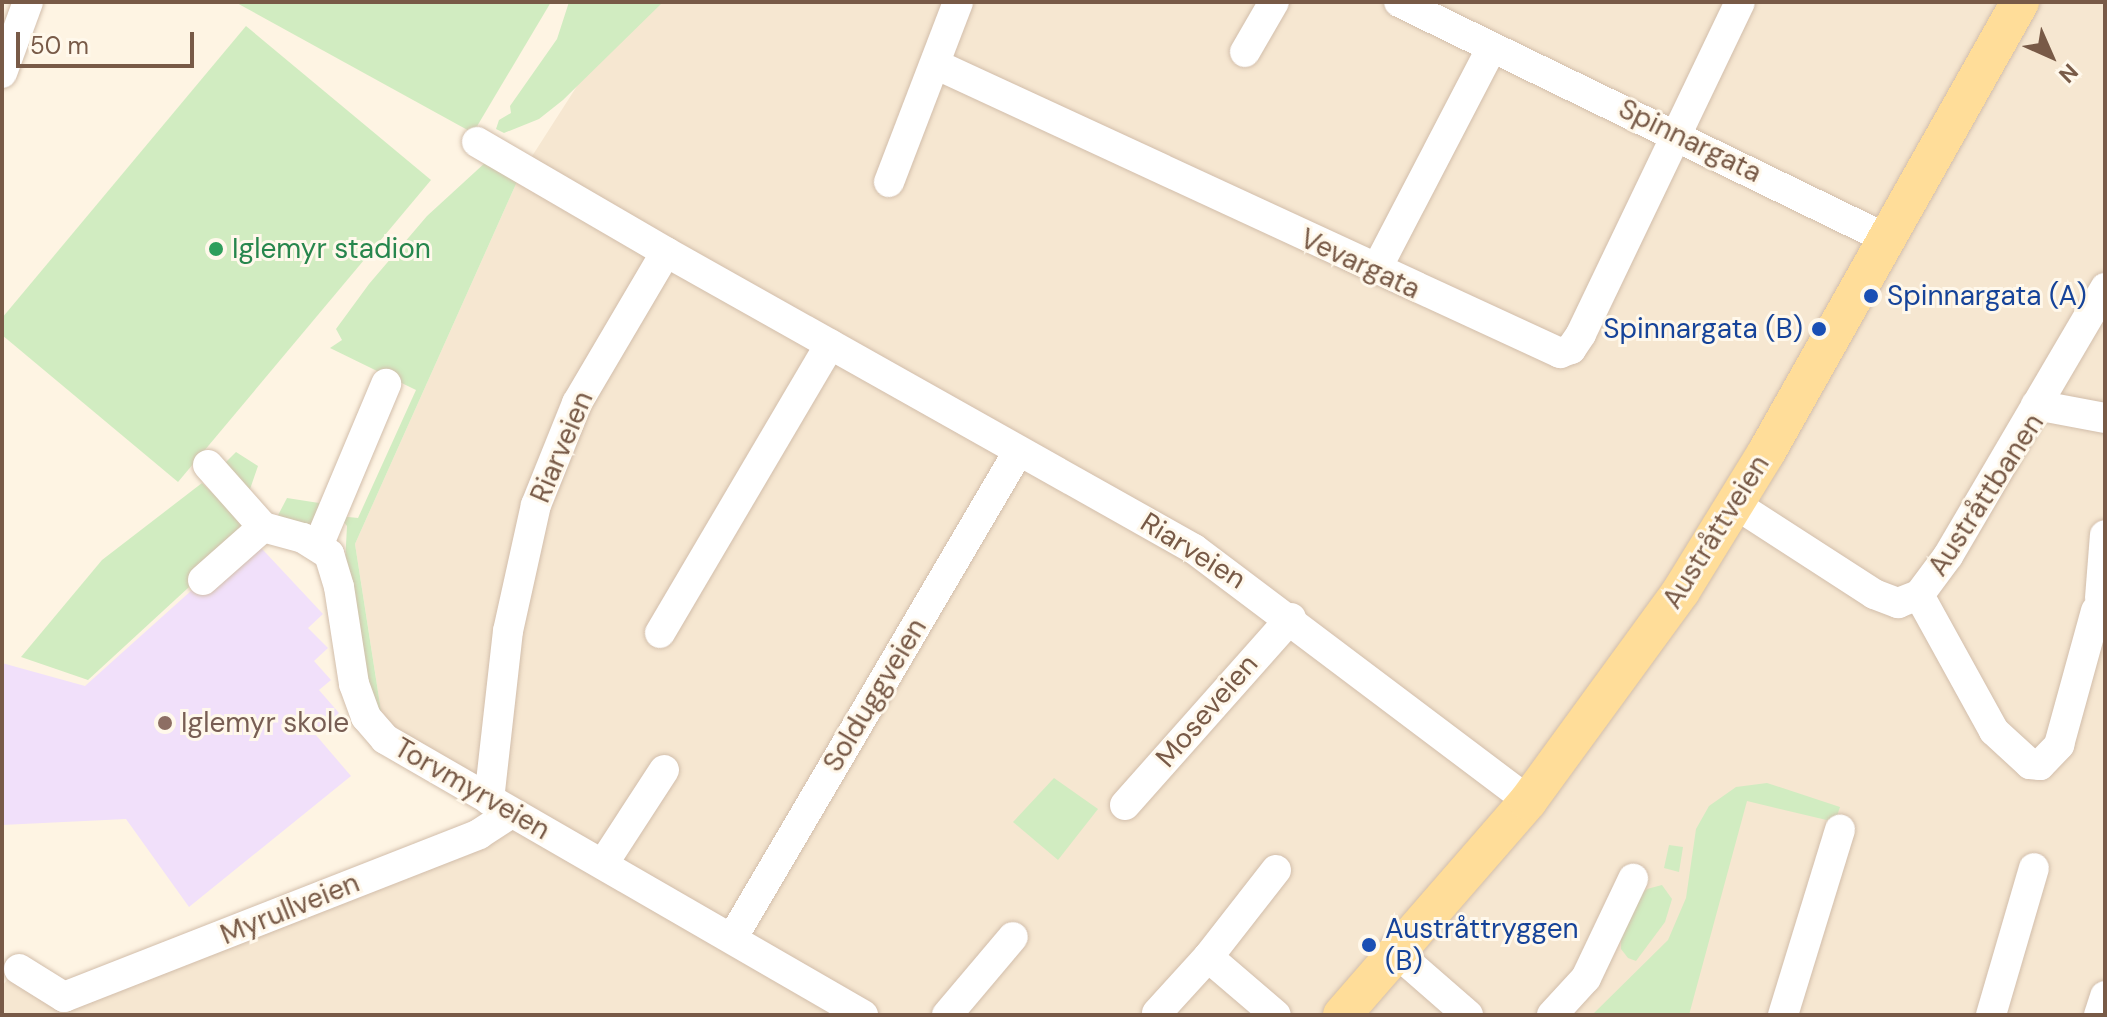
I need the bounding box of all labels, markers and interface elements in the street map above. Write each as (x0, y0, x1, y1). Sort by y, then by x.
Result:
scale bar (20, 16, 198, 66)
north arrow (2011, 16, 2091, 96)
text: 50 m (30, 30, 89, 61)
text: N (2052, 57, 2084, 89)
street label: Spinnargata (1613, 92, 1767, 190)
street label: Vevargata (1295, 222, 1425, 306)
place label: Iglemyr stadion (232, 232, 431, 266)
marker: Iglemyr stadion (207, 240, 225, 258)
place label: Spinnargata (A) (1887, 279, 2087, 313)
marker: Spinnargata (A) (1862, 287, 1880, 305)
place label: Spinnargata (B) (1603, 312, 1803, 346)
marker: Spinnargata (B) (1810, 320, 1828, 338)
street label: Riarveien (524, 386, 600, 508)
street label: Austråttbanen (1921, 408, 2051, 582)
street label: Austråttveien (1656, 449, 1776, 615)
street label: Riarveien (1134, 506, 1252, 596)
street label: Solduggveien (816, 612, 934, 778)
street label: Moseveien (1149, 648, 1265, 774)
place label: Iglemyr skole (181, 706, 349, 740)
marker: Iglemyr skole (156, 714, 174, 732)
street label: Torvmyrveien (388, 731, 556, 847)
street label: Myrullveien (216, 866, 364, 952)
place label: Austråttryggen (B) (1385, 912, 1579, 978)
marker: Austråttryggen (B) (1360, 936, 1378, 954)

